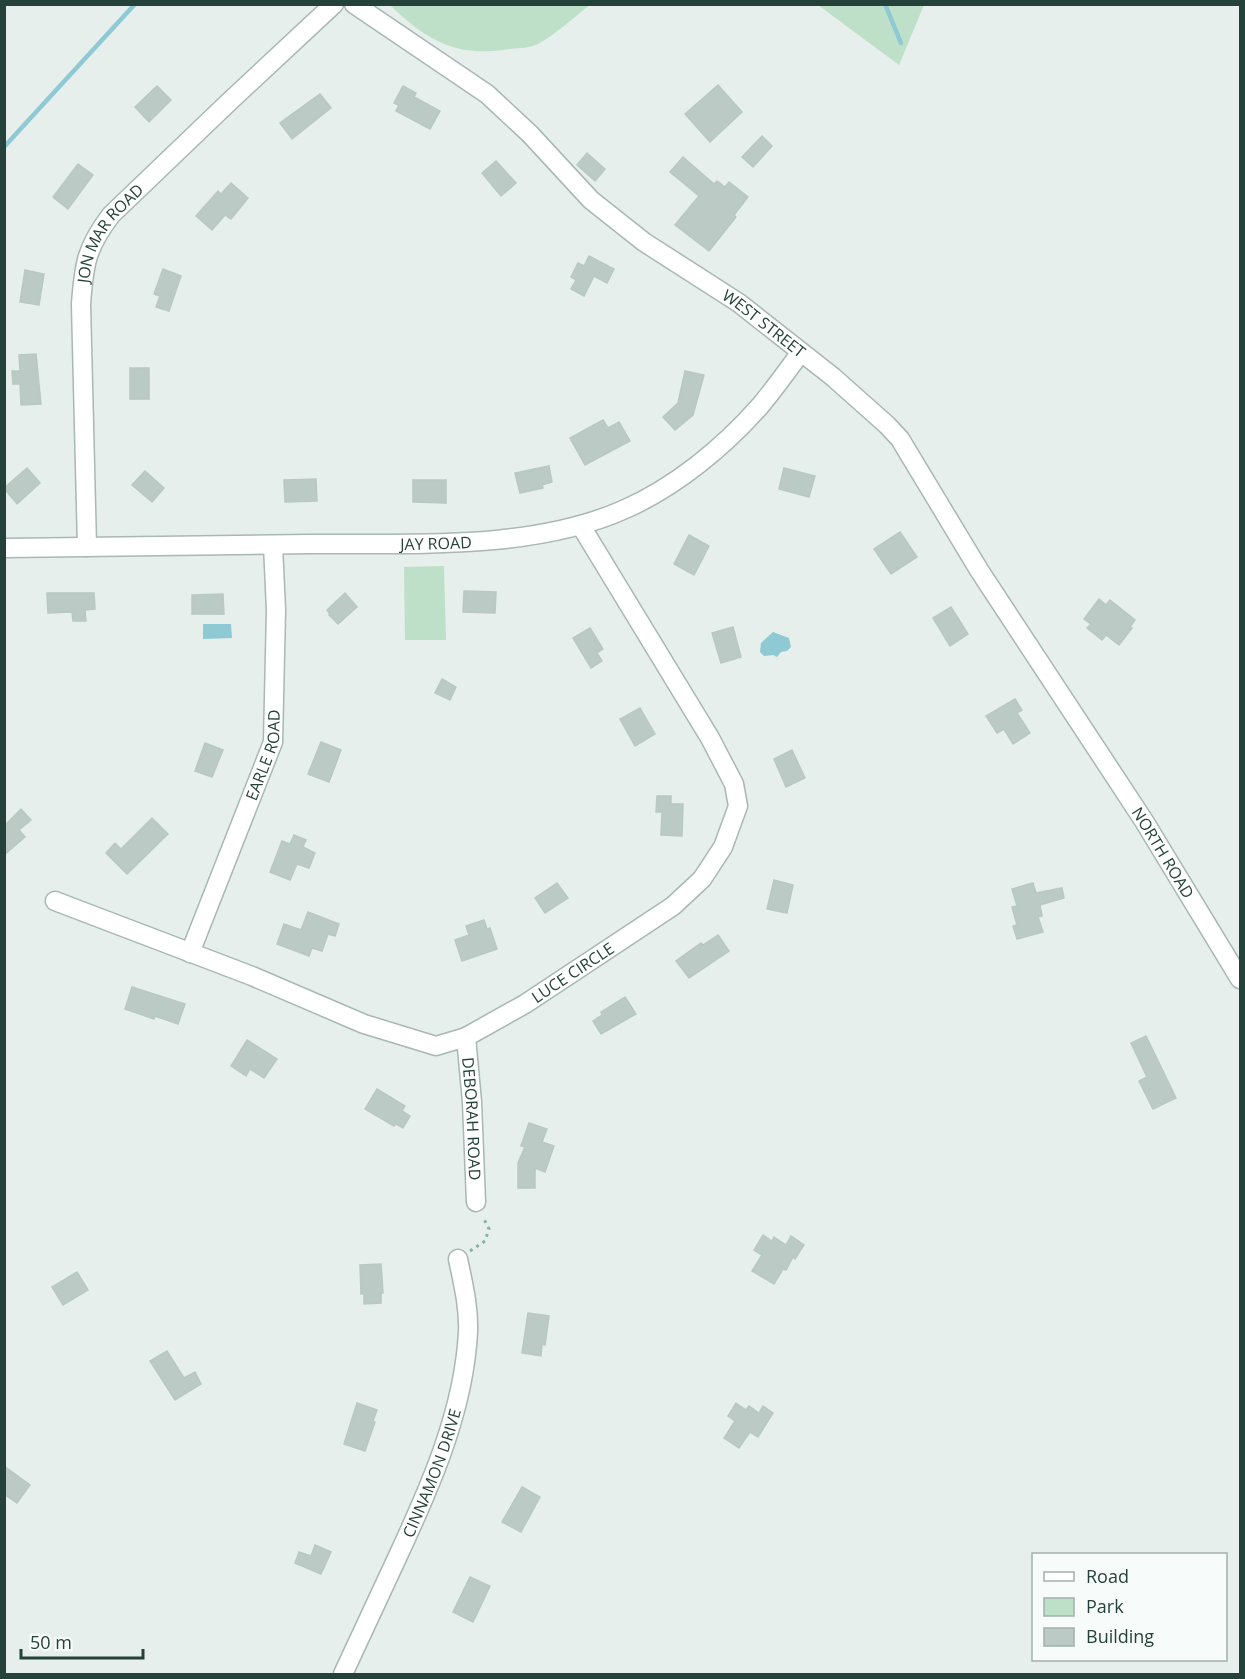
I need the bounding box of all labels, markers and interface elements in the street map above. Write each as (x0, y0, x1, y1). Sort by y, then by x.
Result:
street label: JON MAR ROAD (72, 179, 148, 286)
street label: WEST STREET (718, 284, 810, 362)
street label: JAY ROAD (398, 531, 472, 555)
street label: EARLE ROAD (240, 709, 285, 804)
street label: NORTH ROAD (1127, 803, 1199, 902)
street label: LUCE CIRCLE (527, 937, 618, 1008)
street label: DEBORAH ROAD (457, 1056, 486, 1181)
street label: CINNAMON DRIVE (397, 1406, 466, 1541)
legend (1032, 1553, 1227, 1661)
text: Road (1086, 1564, 1129, 1588)
text: Park (1086, 1594, 1124, 1618)
scale bar (21, 1622, 142, 1660)
text: Building (1086, 1624, 1154, 1648)
text: 50 m (30, 1630, 72, 1654)

